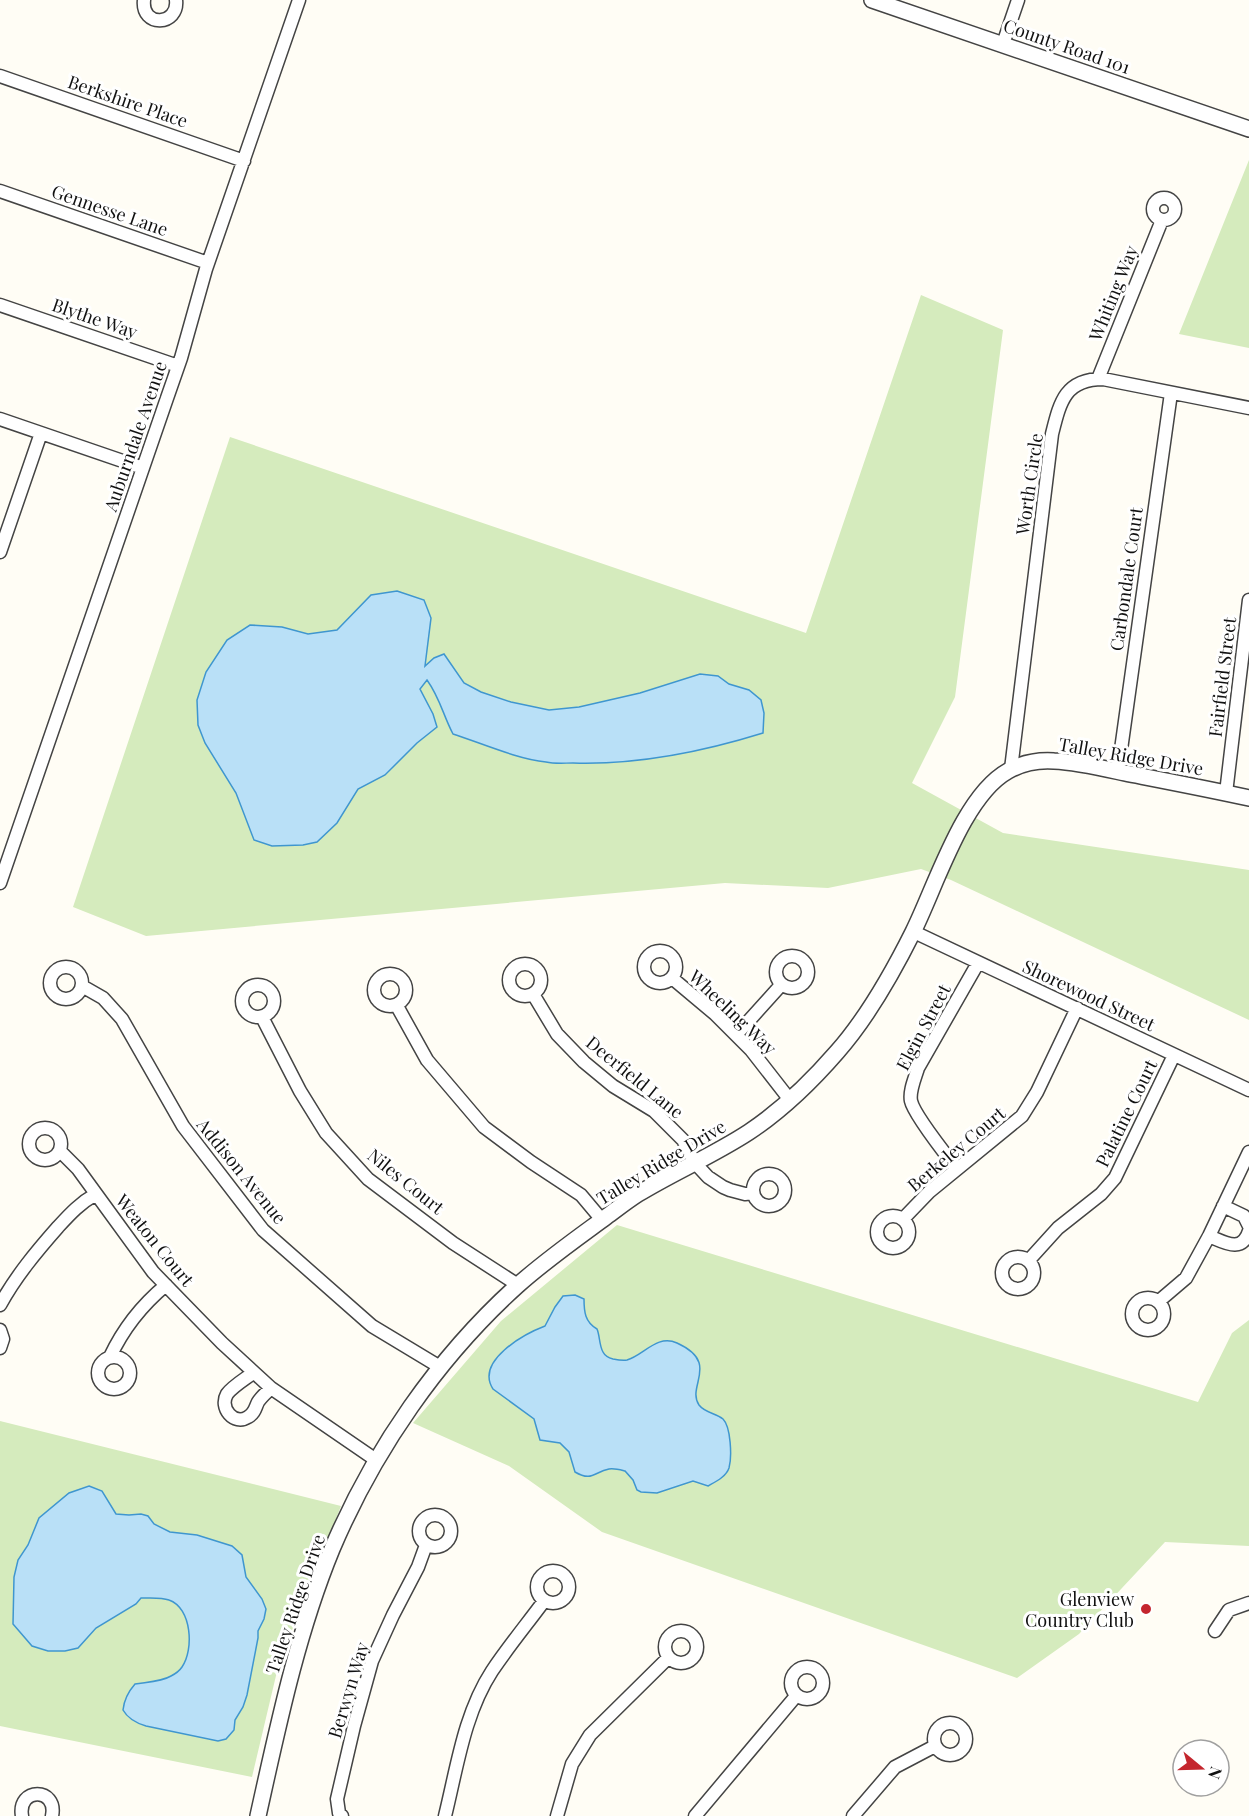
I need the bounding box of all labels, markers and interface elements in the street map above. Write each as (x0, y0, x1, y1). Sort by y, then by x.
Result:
street label: County Road 101 (1000, 13, 1134, 79)
street label: Berkshire Place (65, 69, 191, 133)
street label: Gennesse Lane (49, 179, 171, 241)
street label: Whiting Way (1083, 242, 1143, 345)
street label: Blythe Way (49, 292, 141, 344)
street label: Auburndale Avenue (98, 358, 172, 515)
street label: Worth Circle (1010, 432, 1048, 537)
street label: Carbondale Court (1104, 505, 1148, 652)
street label: Fairfield Street (1203, 615, 1241, 738)
street label: Talley Ridge Drive (1057, 731, 1205, 781)
street label: Shorewood Street (1019, 954, 1160, 1036)
street label: Wheeling Way (683, 964, 782, 1060)
street label: Elgin Street (890, 979, 956, 1074)
street label: Deerfield Lane (581, 1030, 689, 1124)
street label: Palatine Court (1090, 1055, 1163, 1171)
street label: Berkeley Court (902, 1101, 1010, 1197)
street label: Addison Avenue (191, 1112, 292, 1229)
street label: Talley Ridge Drive (592, 1114, 730, 1210)
street label: Niles Court (363, 1143, 450, 1219)
street label: Weaton Court (110, 1188, 200, 1291)
street label: Talley Ridge Drive (260, 1531, 330, 1677)
place label: Glenview Country Club (1025, 1587, 1134, 1632)
marker: Glenview Country Club (1139, 1602, 1153, 1616)
street label: Berwyn Way (322, 1639, 374, 1741)
north arrow (1171, 1738, 1231, 1798)
text: N (1204, 1764, 1227, 1782)

